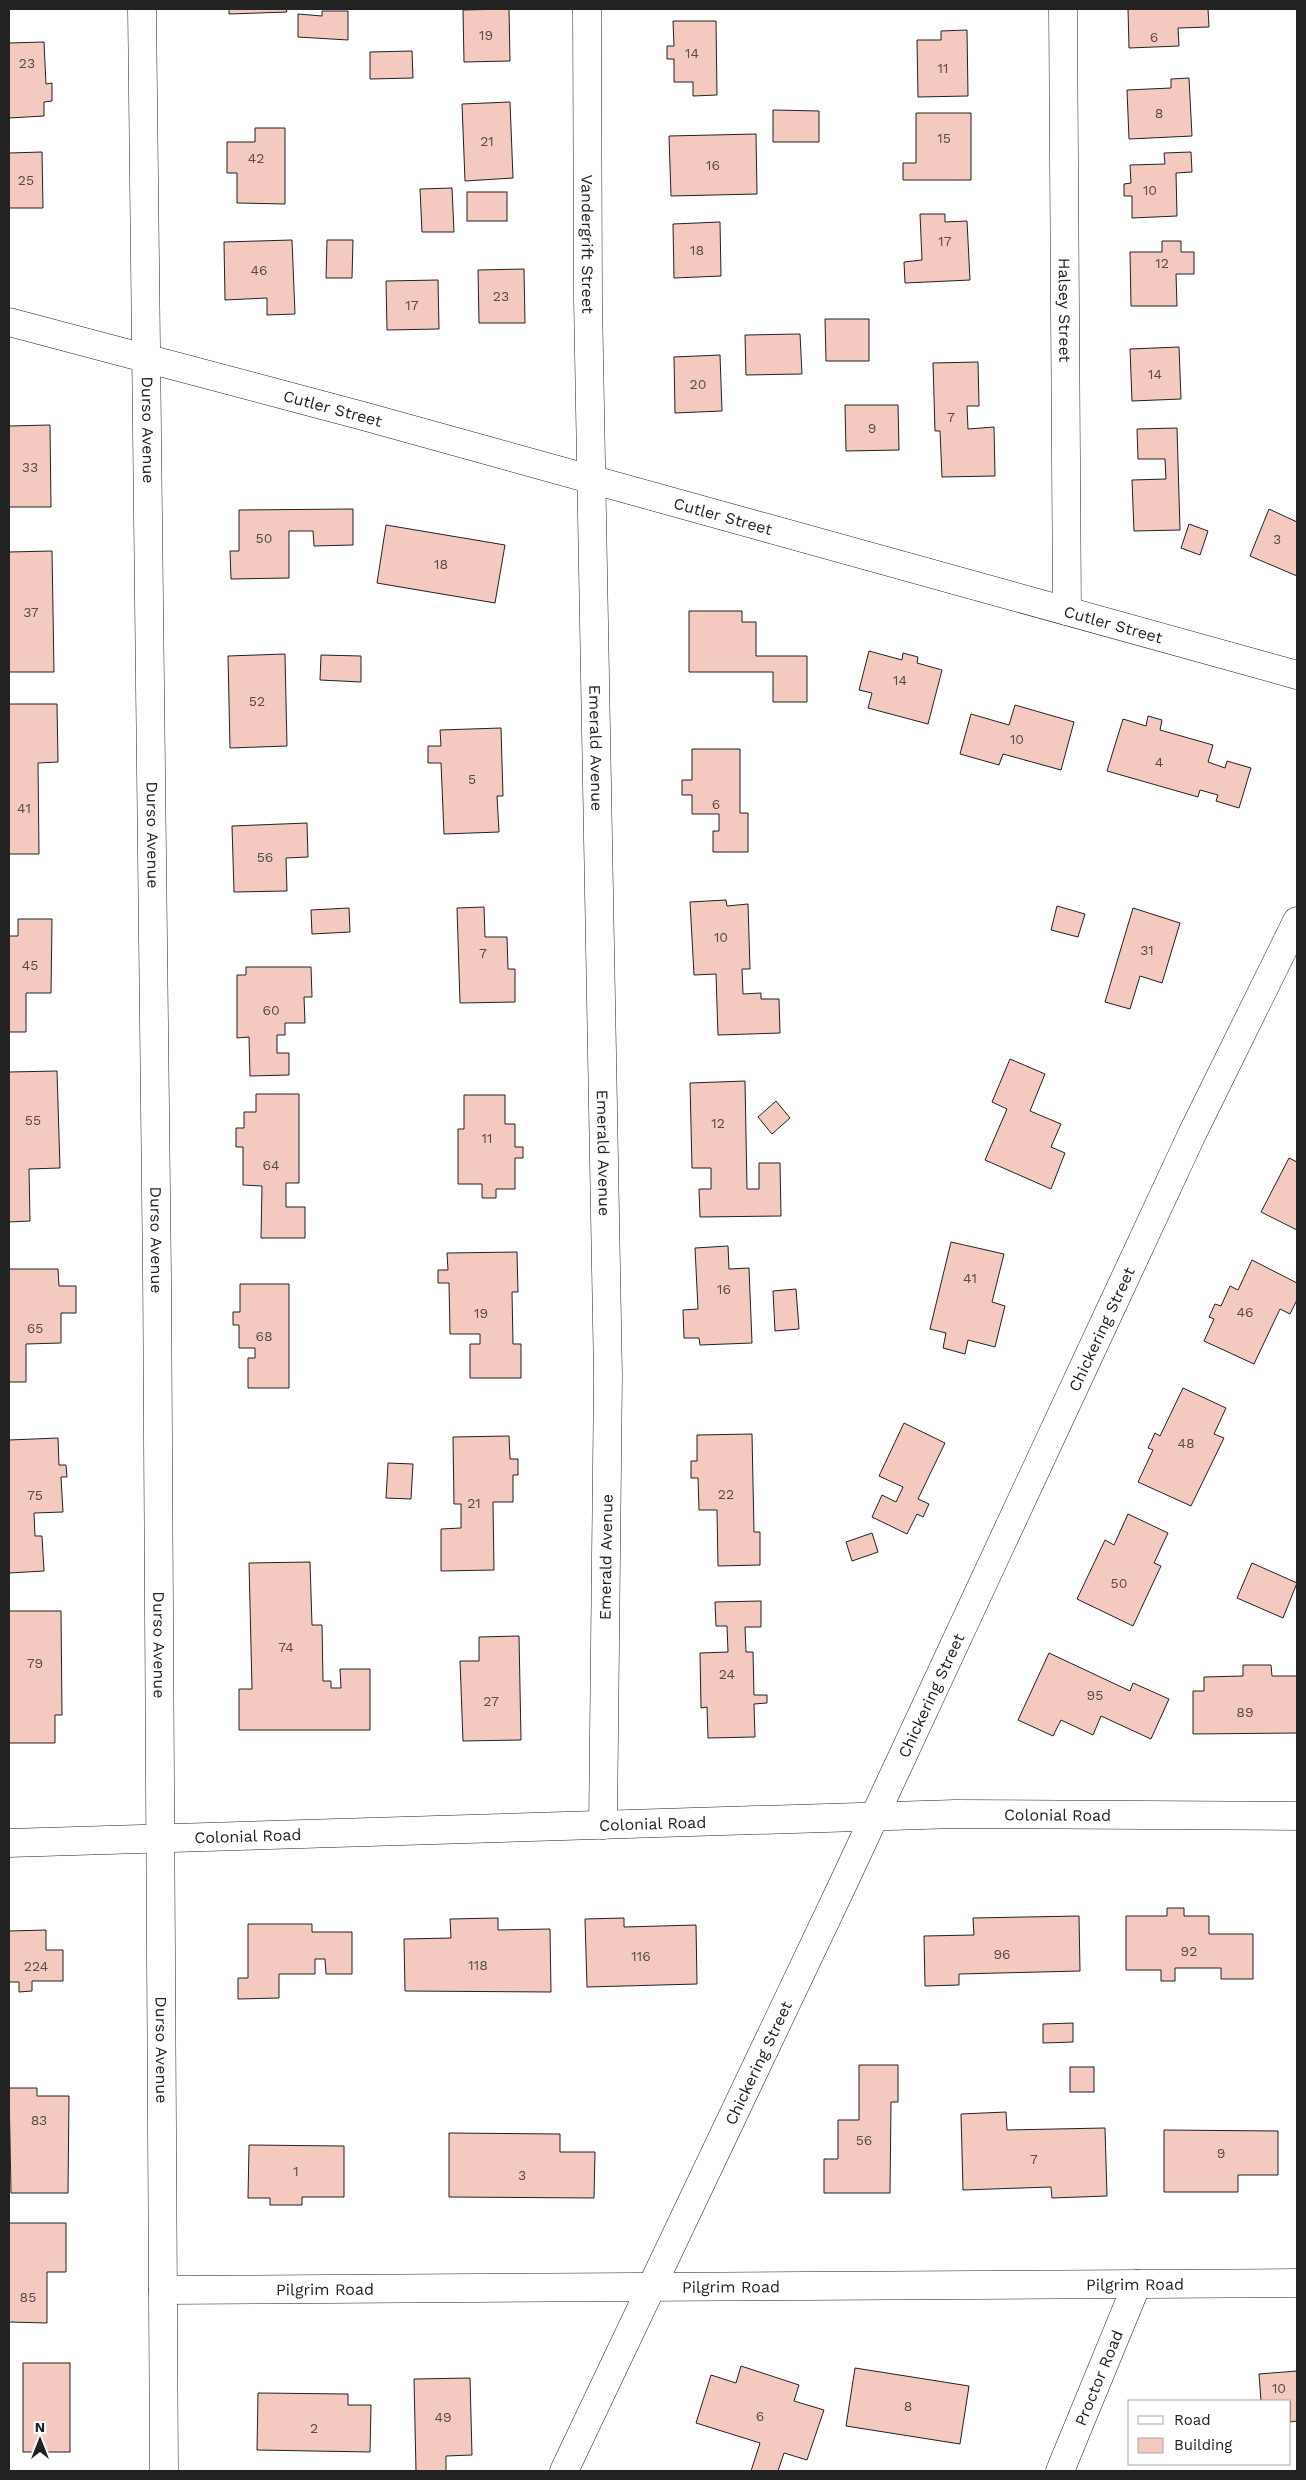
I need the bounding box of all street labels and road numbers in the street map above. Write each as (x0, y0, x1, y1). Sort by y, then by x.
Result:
street label: Vandergrift Street (578, 174, 598, 314)
street label: Halsey Street (1055, 258, 1075, 363)
street label: Durso Avenue (138, 376, 159, 484)
street label: Cutler Street (281, 386, 385, 430)
street label: Cutler Street (672, 493, 775, 539)
street label: Cutler Street (1062, 601, 1165, 647)
street label: Emerald Avenue (586, 685, 607, 811)
street label: Durso Avenue (143, 781, 163, 889)
street label: Emerald Avenue (593, 1089, 615, 1216)
street label: Durso Avenue (147, 1186, 167, 1294)
street label: Chickering Street (1064, 1264, 1138, 1394)
street label: Emerald Avenue (595, 1494, 617, 1620)
street label: Durso Avenue (150, 1591, 169, 1699)
street label: Chickering Street (894, 1630, 968, 1761)
street label: Colonial Road (1004, 1805, 1111, 1824)
street label: Colonial Road (599, 1812, 707, 1834)
street label: Colonial Road (194, 1825, 302, 1847)
street label: Durso Avenue (152, 1996, 172, 2103)
street label: Chickering Street (720, 1997, 796, 2128)
street label: Pilgrim Road (1086, 2274, 1184, 2294)
street label: Pilgrim Road (682, 2277, 780, 2296)
street label: Pilgrim Road (276, 2279, 374, 2299)
street label: Proctor Road (1070, 2327, 1127, 2428)

